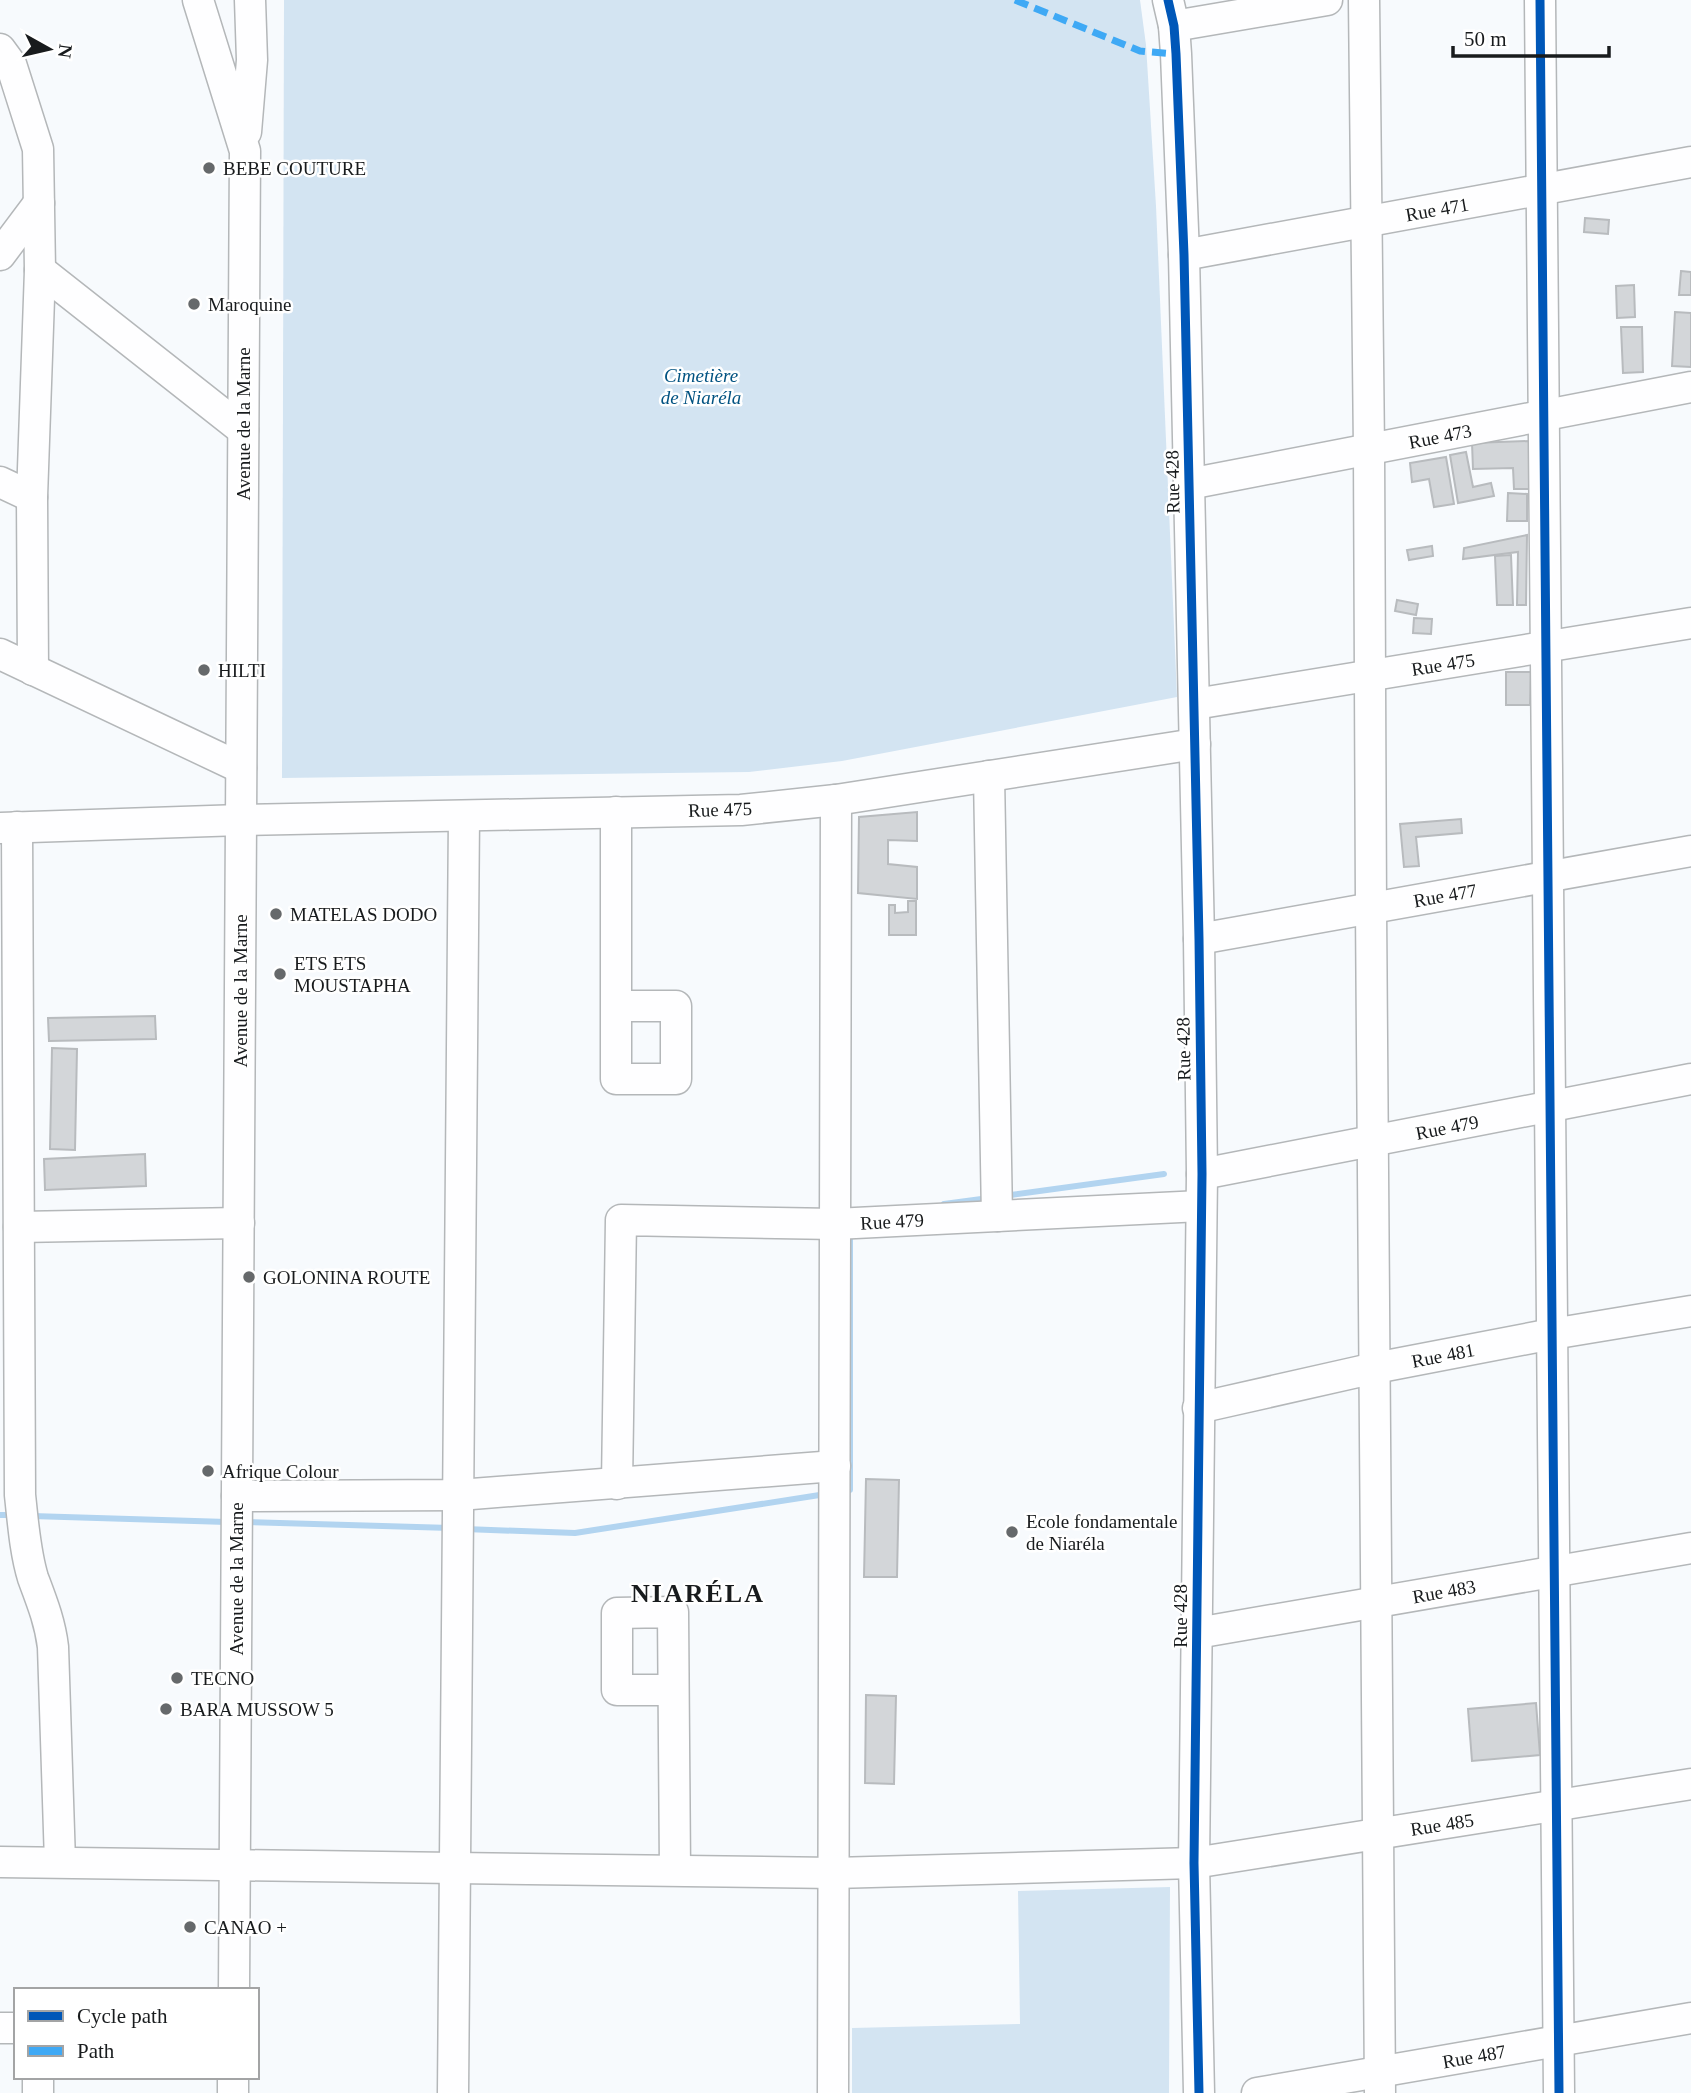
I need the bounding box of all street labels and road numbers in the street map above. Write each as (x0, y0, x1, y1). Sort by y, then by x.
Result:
street label: Rue 471 (1404, 194, 1470, 225)
street label: Avenue de la Marne (233, 347, 254, 501)
street label: Rue 473 (1407, 420, 1473, 453)
street label: Rue 428 (1161, 450, 1184, 514)
street label: Rue 475 (1410, 649, 1476, 680)
street label: Rue 475 (688, 798, 752, 821)
street label: Rue 477 (1412, 880, 1478, 911)
street label: Avenue de la Marne (230, 914, 251, 1068)
street label: Rue 428 (1172, 1017, 1195, 1081)
street label: Rue 479 (1414, 1111, 1480, 1144)
street label: Rue 479 (860, 1209, 924, 1234)
street label: Rue 481 (1410, 1339, 1476, 1372)
street label: Avenue de la Marne (226, 1502, 247, 1656)
street label: Rue 483 (1411, 1576, 1477, 1607)
street label: Rue 428 (1170, 1584, 1191, 1648)
street label: Rue 485 (1409, 1809, 1475, 1840)
street label: Rue 487 (1441, 2041, 1507, 2072)

